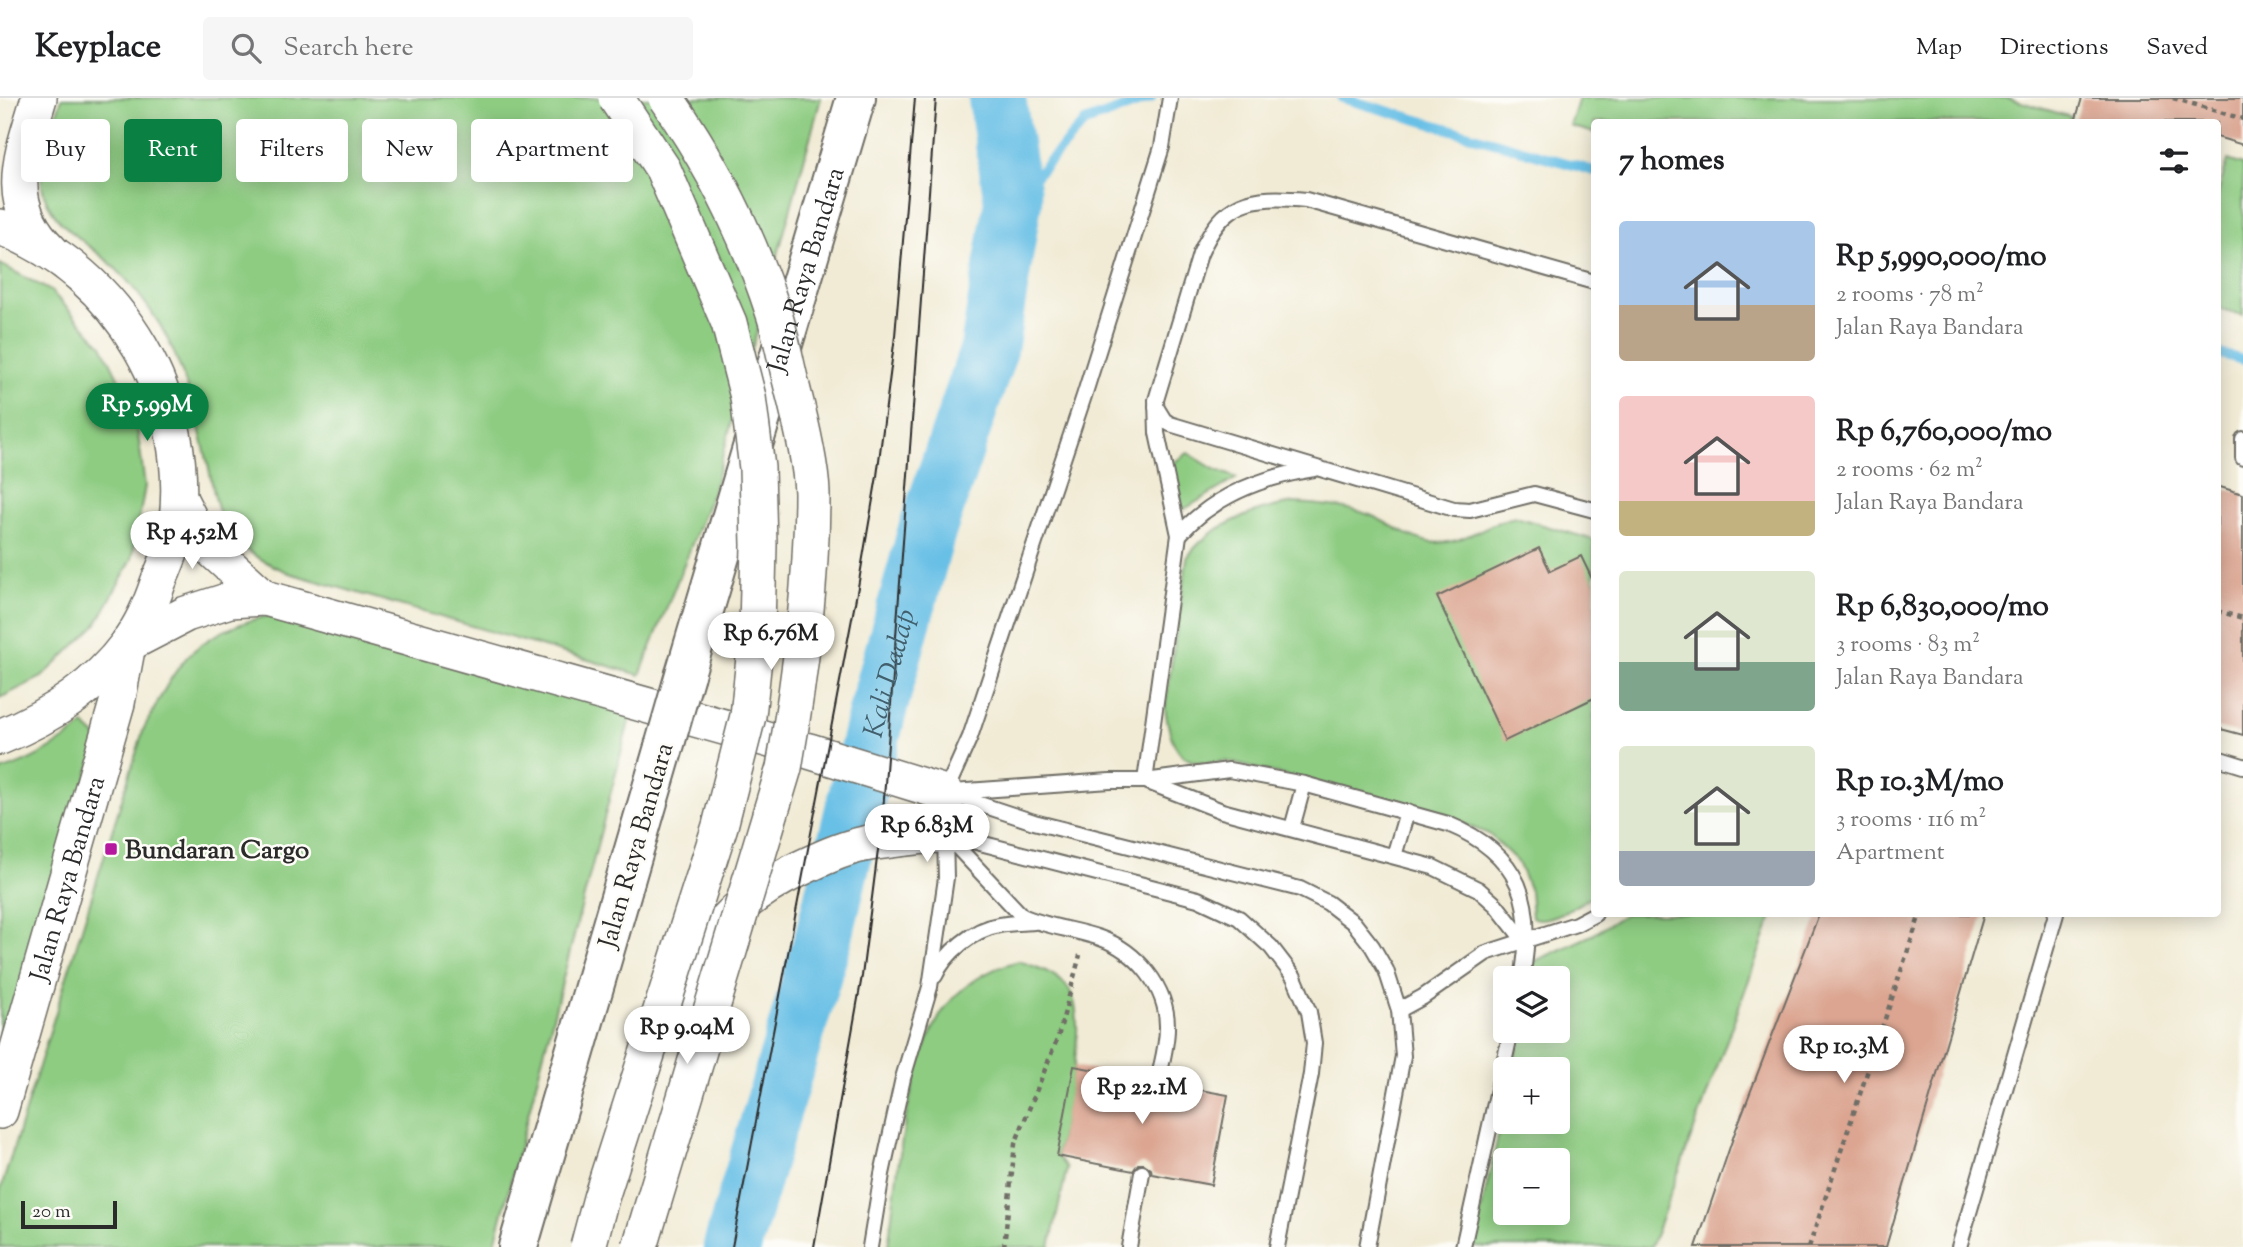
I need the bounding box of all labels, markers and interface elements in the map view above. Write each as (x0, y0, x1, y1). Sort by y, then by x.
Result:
search box (203, 17, 693, 80)
text: Keyplace (35, 24, 161, 72)
icon: search (227, 29, 265, 67)
text: Search here (283, 30, 414, 67)
text: Map (1916, 31, 1962, 65)
text: Directions (2000, 31, 2108, 65)
text: Saved (2146, 31, 2208, 65)
chip: Buy (21, 119, 110, 182)
chip: Rent (124, 119, 222, 182)
chip: Filters (236, 119, 348, 182)
chip: New (362, 119, 457, 182)
chip: Apartment (471, 119, 633, 182)
text: 7 homes (1619, 140, 1724, 183)
icon: filters (2155, 142, 2193, 180)
street label: Jalan Raya Bandara (759, 163, 855, 379)
text: Rp 5,990,000/mo (1836, 236, 2047, 279)
icon: home (1675, 249, 1759, 333)
text: 2 rooms · 78 m² (1836, 279, 1984, 312)
text: Jalan Raya Bandara (1836, 312, 2024, 345)
pin: Rp 5.99M (75, 384, 219, 443)
text: Rp 5.99M (102, 389, 192, 422)
text: Rp 6,760,000/mo (1836, 411, 2052, 454)
icon: home (1675, 424, 1759, 508)
text: 2 rooms · 62 m² (1836, 454, 1983, 487)
text: Jalan Raya Bandara (1836, 487, 2024, 520)
pin: Rp 4.52M (120, 512, 264, 571)
text: Rp 4.52M (146, 517, 238, 550)
text: Rp 6,830,000/mo (1836, 586, 2049, 629)
icon: home (1675, 599, 1759, 683)
water label: Kali Dadap (855, 605, 928, 742)
pin: Rp 6.76M (699, 612, 843, 672)
text: Rp 6.76M (724, 618, 818, 651)
text: 3 rooms · 83 m² (1836, 629, 1980, 662)
text: Jalan Raya Bandara (1836, 662, 2024, 695)
street label: Jalan Raya Bandara (590, 739, 684, 955)
text: Rp 10.3M/mo (1836, 761, 2004, 804)
street label: Jalan Raya Bandara (22, 772, 116, 988)
icon: home (1675, 774, 1759, 858)
pin: Rp 6.83M (855, 804, 999, 864)
text: 3 rooms · 116 m² (1836, 804, 1986, 837)
text: Rp 6.83M (881, 810, 973, 843)
place label: Bundaran Cargo (125, 833, 309, 870)
text: Apartment (1836, 837, 1945, 870)
marker: Bundaran Cargo (103, 841, 119, 857)
map controls (1493, 966, 1570, 1225)
button: layers (1493, 966, 1570, 1043)
pin: Rp 9.04M (615, 1006, 759, 1066)
text: Rp 9.04M (640, 1012, 734, 1045)
pin: Rp 10.3M (1772, 1026, 1916, 1085)
text: Rp 10.3M (1799, 1031, 1889, 1064)
button: + (1493, 1057, 1570, 1134)
pin: Rp 22.1M (1070, 1066, 1214, 1126)
text: Rp 22.1M (1097, 1072, 1187, 1105)
button: − (1493, 1148, 1570, 1225)
scale bar (21, 1198, 117, 1230)
text: 20 m (32, 1199, 71, 1226)

